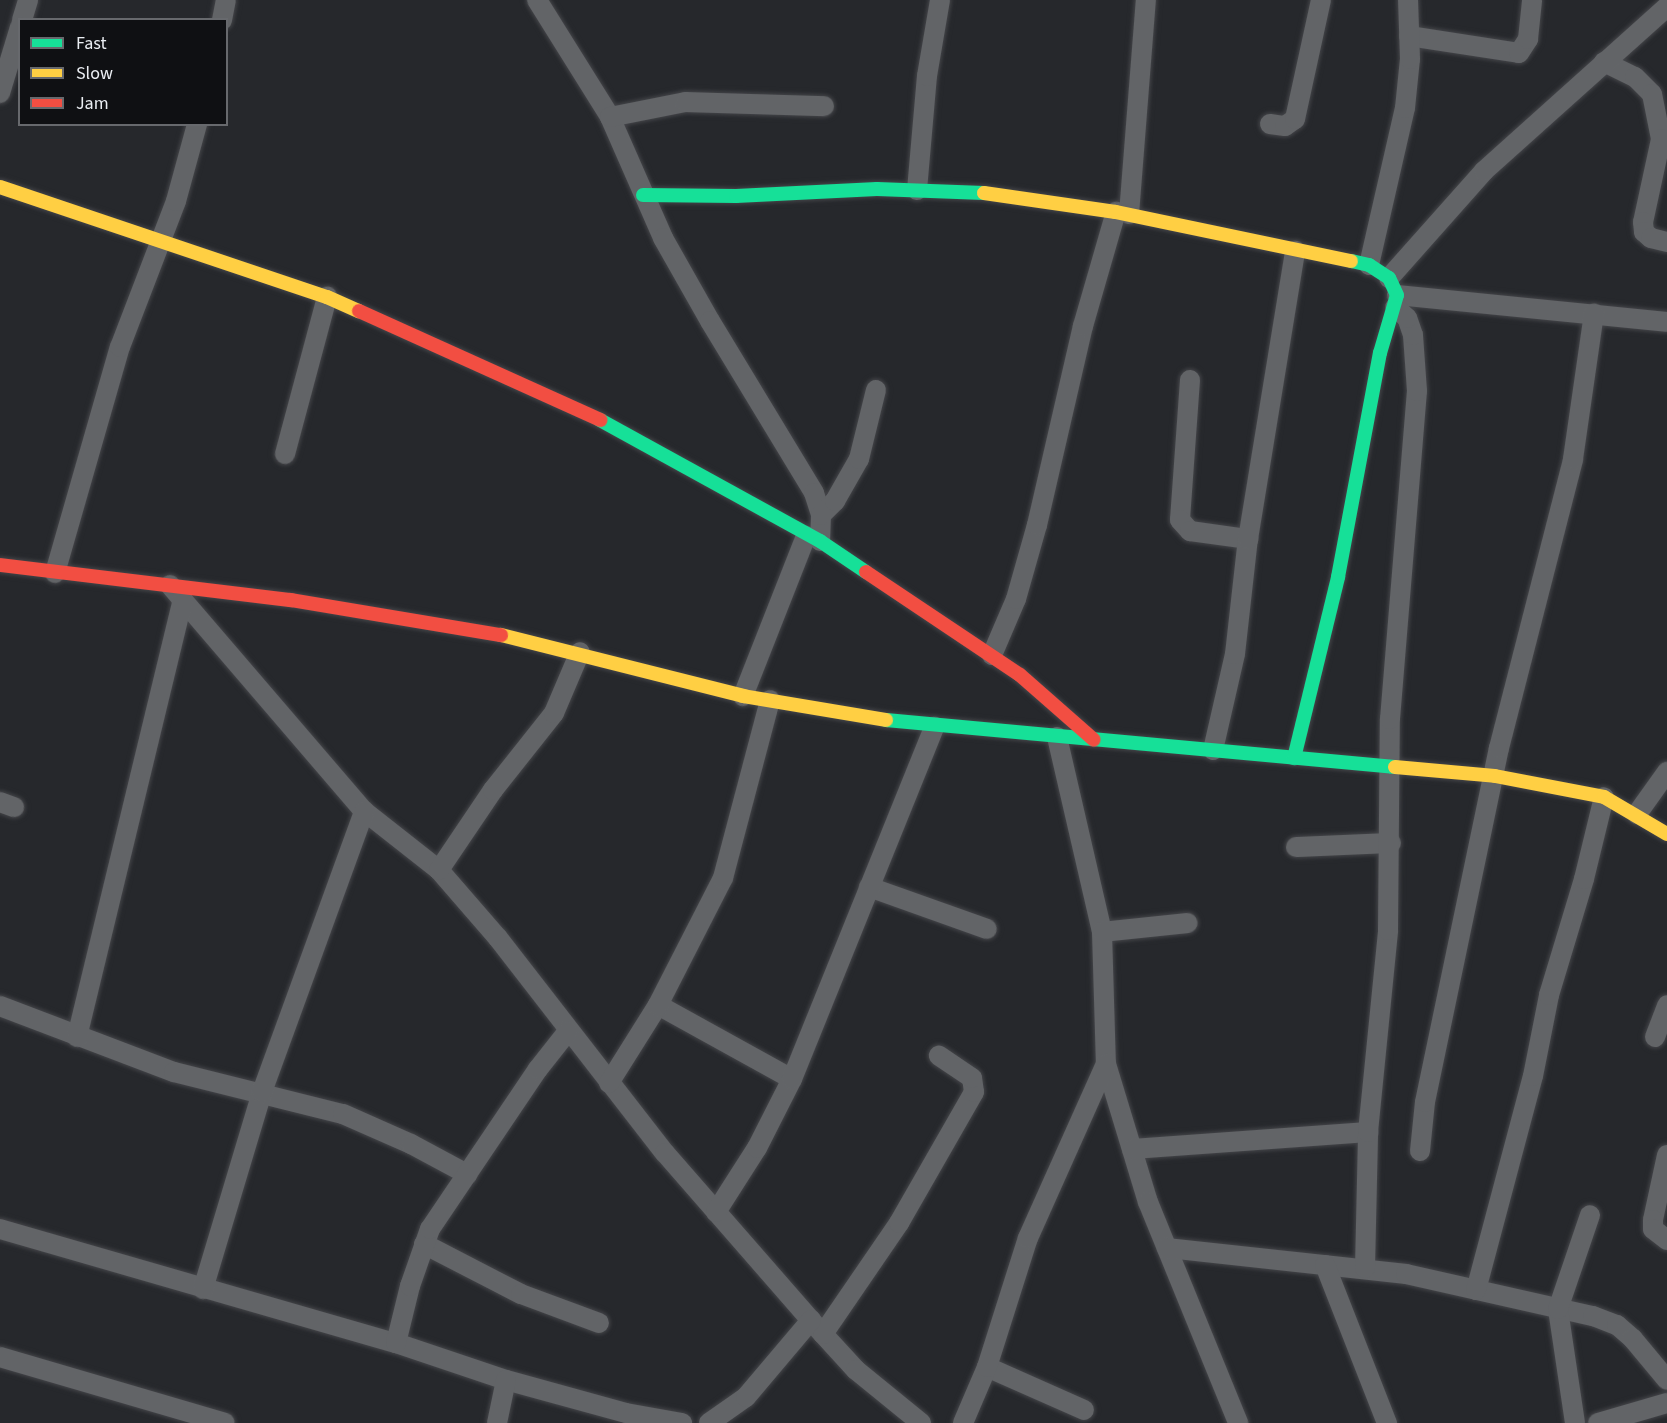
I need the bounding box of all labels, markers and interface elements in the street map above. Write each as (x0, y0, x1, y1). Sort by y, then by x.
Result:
legend (18, 18, 228, 126)
text: Fast (76, 31, 107, 56)
text: Slow (76, 61, 113, 86)
text: Jam (76, 91, 109, 116)

